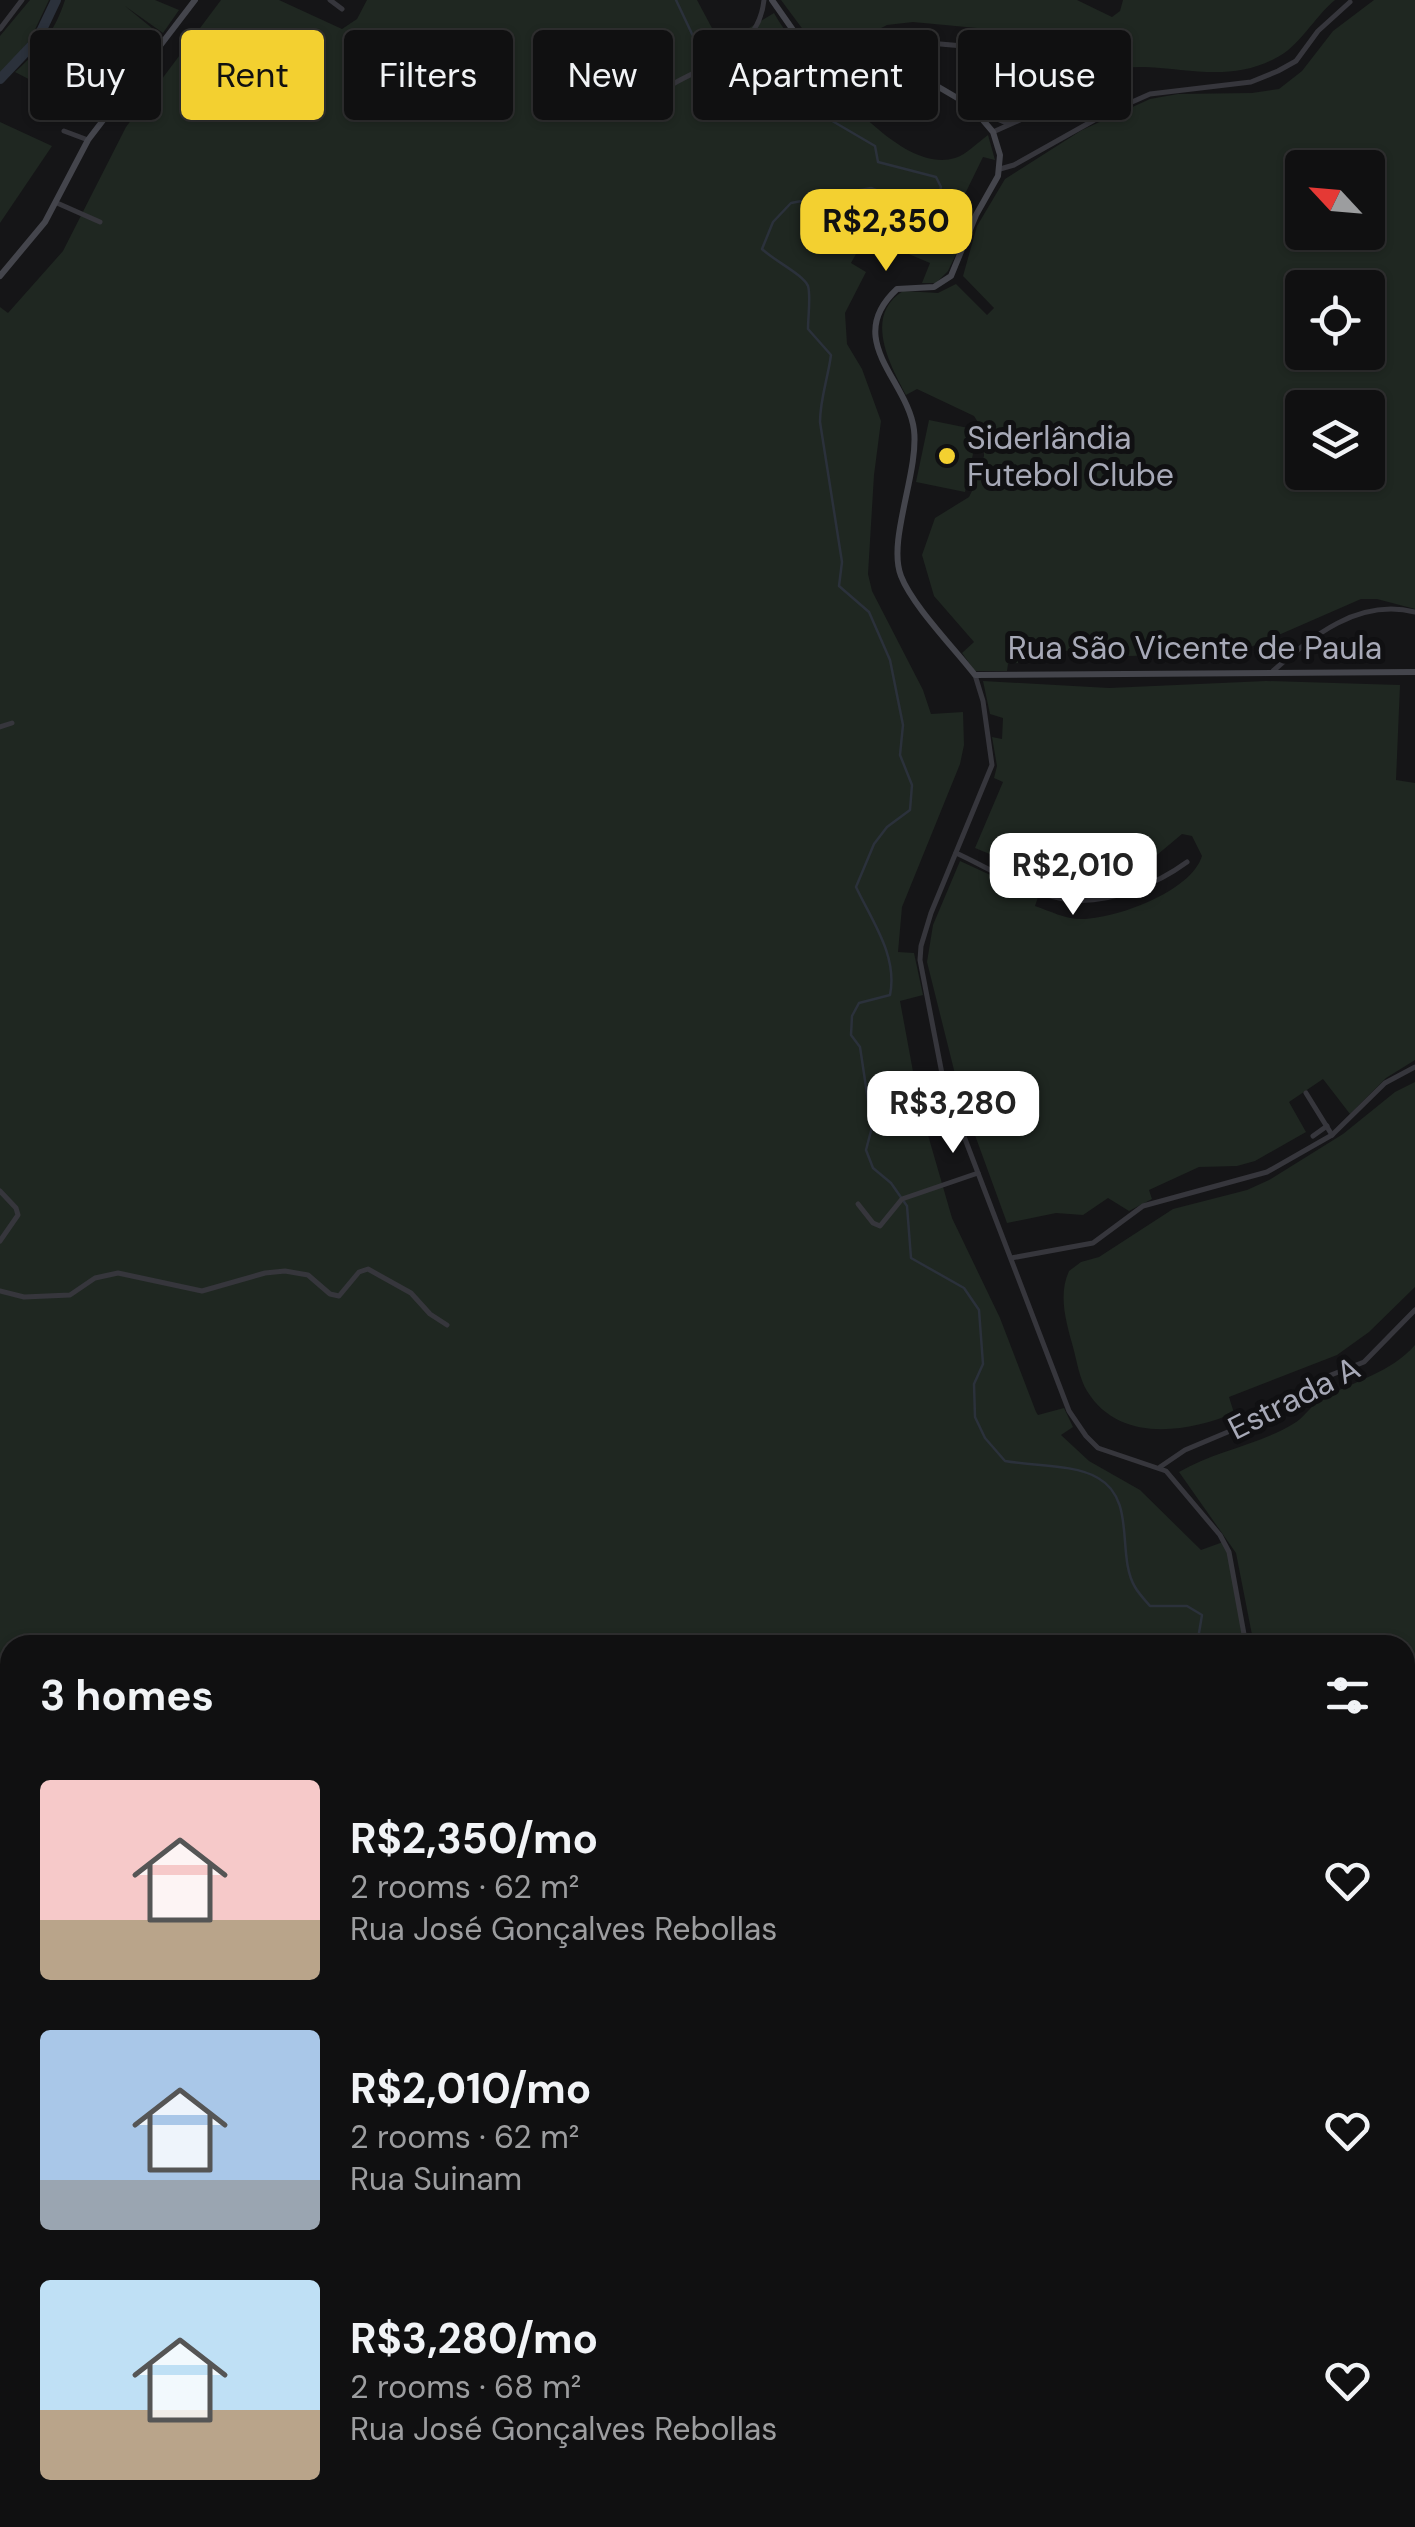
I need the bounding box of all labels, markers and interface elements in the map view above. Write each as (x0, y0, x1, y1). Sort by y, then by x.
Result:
chip: Buy (30, 30, 161, 120)
chip: Rent (181, 30, 324, 120)
chip: Filters (344, 30, 513, 120)
chip: New (533, 30, 673, 120)
chip: Apartment (693, 30, 938, 120)
chip: House (958, 30, 1131, 120)
north arrow (1285, 150, 1385, 250)
map controls (1285, 150, 1385, 490)
pin: R$2,350 (794, 189, 978, 274)
text: R$2,350 (822, 200, 950, 242)
button: locate (1285, 270, 1385, 370)
button: layers (1285, 390, 1385, 490)
place label: Siderlândia Futebol Clube (967, 417, 1174, 496)
marker: Siderlândia Futebol Clube (936, 445, 958, 467)
street label: Rua São Vicente de Paula (1008, 627, 1382, 669)
pin: R$2,010 (981, 833, 1165, 918)
text: R$2,010 (1012, 844, 1134, 886)
pin: R$3,280 (861, 1071, 1045, 1156)
text: R$3,280 (889, 1082, 1017, 1124)
street label: Estrada A (1221, 1347, 1367, 1449)
text: 3 homes (40, 1668, 214, 1723)
icon: filters (1320, 1668, 1375, 1723)
text: R$2,350/mo (350, 1811, 598, 1866)
icon: home (120, 1820, 240, 1940)
icon: heart (1320, 1853, 1375, 1908)
text: 2 rooms · 62 m² (350, 1866, 579, 1908)
text: Rua José Gonçalves Rebollas (350, 1908, 777, 1950)
text: R$2,010/mo (350, 2061, 591, 2116)
icon: home (120, 2070, 240, 2190)
icon: heart (1320, 2103, 1375, 2158)
text: 2 rooms · 62 m² (350, 2116, 579, 2158)
text: Rua Suinam (350, 2158, 522, 2200)
text: R$3,280/mo (350, 2311, 598, 2366)
icon: home (120, 2320, 240, 2440)
icon: heart (1320, 2353, 1375, 2408)
text: 2 rooms · 68 m² (350, 2366, 581, 2408)
text: Rua José Gonçalves Rebollas (350, 2408, 777, 2450)

